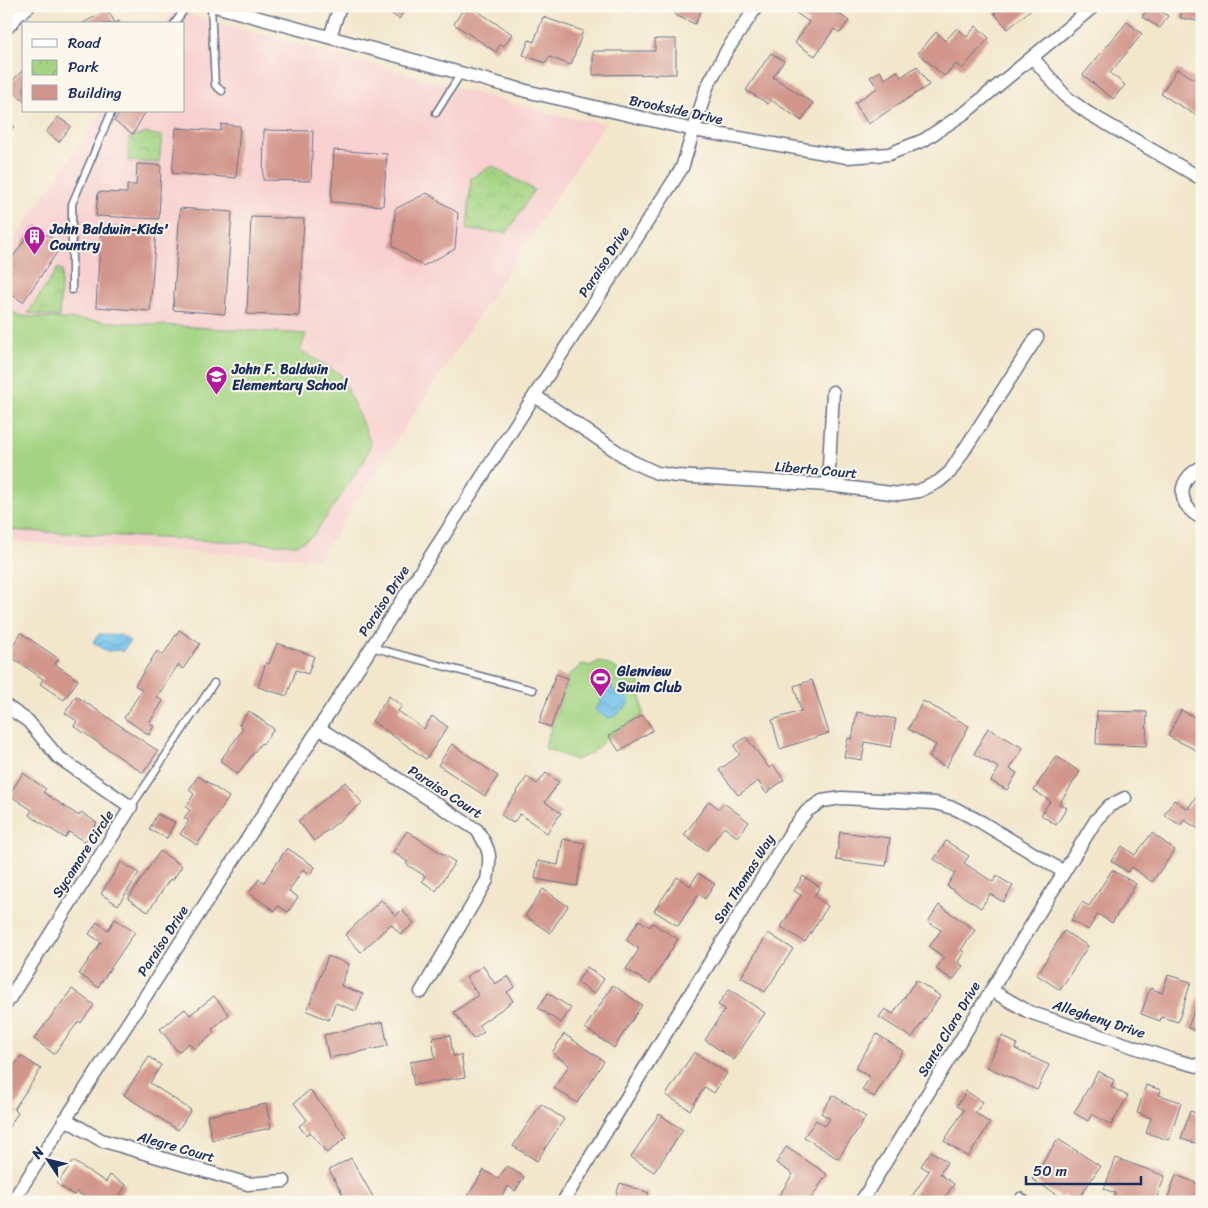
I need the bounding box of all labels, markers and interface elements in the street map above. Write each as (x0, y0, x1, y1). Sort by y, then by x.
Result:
legend (22, 22, 185, 112)
text: Road (68, 30, 101, 56)
text: Park (68, 54, 99, 80)
text: Building (68, 80, 122, 106)
street label: Brookside Drive (627, 88, 725, 132)
place label: John Baldwin-Kids' Country (49, 217, 169, 258)
street label: Paraiso Drive (572, 221, 637, 303)
building icon: John Baldwin-Kids' Country (22, 225, 46, 256)
place label: John F. Baldwin Elementary School (231, 357, 349, 398)
school or university icon: John F. Baldwin Elementary School (204, 365, 228, 396)
street label: Liberta Court (774, 454, 858, 486)
street label: Paraiso Drive (352, 560, 417, 642)
place label: Glenview Swim Club (616, 659, 682, 700)
sports icon: Glenview Swim Club (589, 667, 613, 698)
street label: Paraiso Court (403, 758, 487, 826)
street label: Sycamore Circle (45, 805, 121, 903)
street label: San Thomas Way (706, 829, 782, 929)
street label: Paraiso Drive (131, 900, 196, 982)
street label: Santa Clara Drive (911, 976, 988, 1082)
street label: Allegheny Drive (1049, 992, 1149, 1046)
street label: Alegre Court (134, 1124, 217, 1170)
north arrow (22, 1136, 72, 1186)
text: N (24, 1141, 51, 1165)
scale bar (1026, 1153, 1140, 1185)
text: 50 m (1033, 1158, 1068, 1184)

